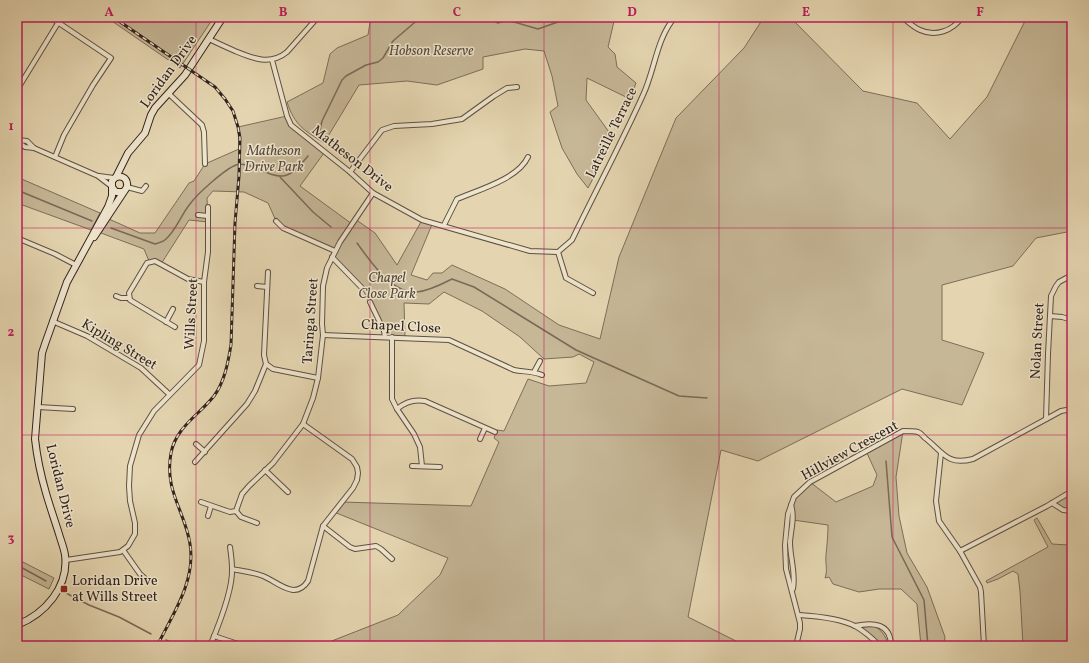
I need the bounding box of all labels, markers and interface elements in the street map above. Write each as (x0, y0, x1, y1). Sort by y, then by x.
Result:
text: A (104, 4, 114, 22)
text: B (279, 4, 288, 22)
text: C (453, 4, 461, 22)
text: D (627, 4, 637, 22)
text: E (802, 4, 810, 22)
text: F (976, 4, 984, 22)
street label: Loridan Drive (136, 32, 202, 112)
park label: Hobson Reserve (389, 42, 473, 61)
street label: Latreille Terrace (582, 84, 642, 182)
text: 1 (8, 118, 14, 136)
street label: Matheson Drive (307, 121, 397, 197)
park label: Matheson Drive Park (244, 142, 304, 177)
park label: Chapel Close Park (358, 269, 416, 304)
street label: Taringa Street (299, 277, 323, 365)
street label: Wills Street (181, 278, 203, 350)
street label: Nolan Street (1027, 302, 1049, 380)
street label: Kipling Street (78, 315, 160, 375)
street label: Chapel Close (361, 315, 442, 339)
text: 2 (8, 324, 15, 342)
street label: Hillview Crescent (798, 416, 902, 486)
street label: Loridan Drive (40, 442, 80, 530)
text: 3 (8, 530, 15, 548)
place label: Loridan Drive at Wills Street (72, 572, 158, 607)
marker: Loridan Drive at Wills Street (59, 584, 69, 594)

